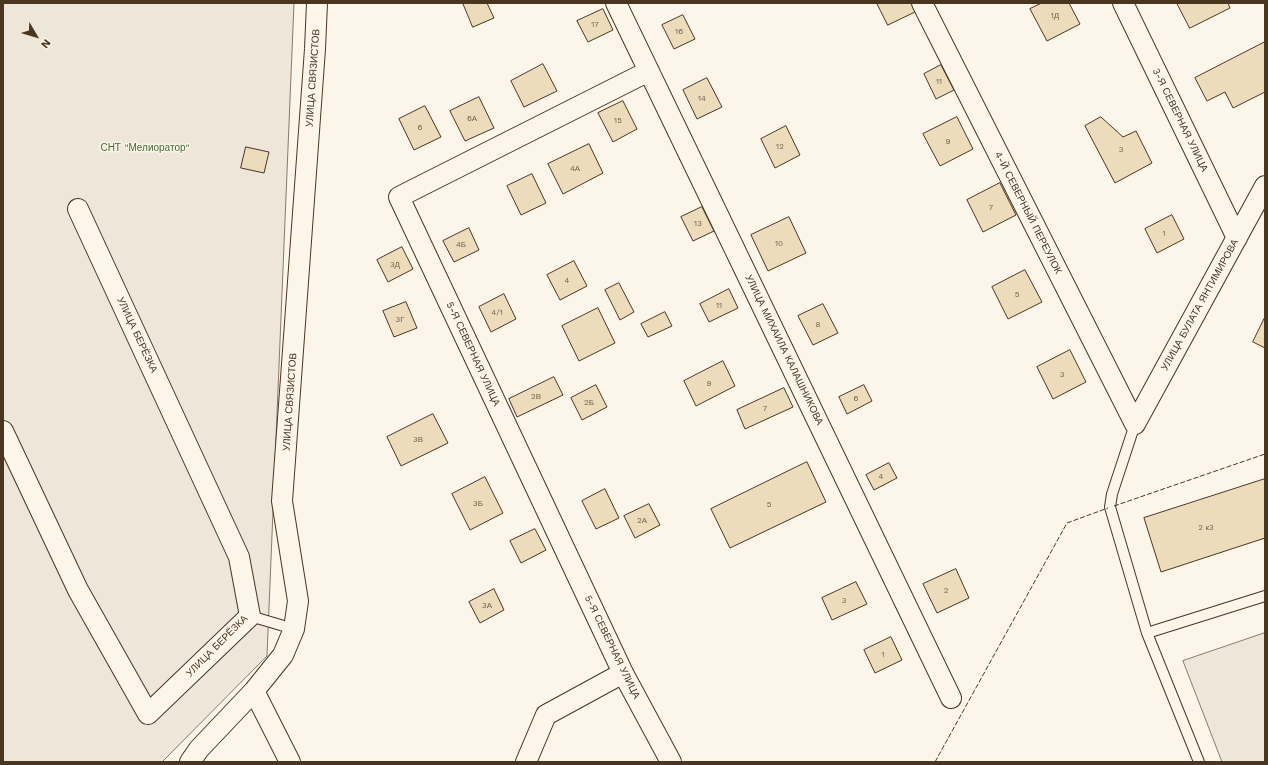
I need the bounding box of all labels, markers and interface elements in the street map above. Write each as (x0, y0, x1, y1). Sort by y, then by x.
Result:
house number: 1Д (1051, 11, 1059, 21)
north arrow (16, 16, 56, 56)
house number: 17 (591, 20, 599, 30)
house number: 16 (675, 27, 683, 37)
street label: УЛИЦА СВЯЗИСТОВ (304, 29, 322, 127)
text: N (38, 36, 53, 51)
street label: 3-Я СЕВЕРНАЯ УЛИЦА (1150, 66, 1210, 174)
house number: 11 (936, 77, 942, 87)
house number: 14 (698, 94, 706, 104)
house number: 6А (467, 114, 477, 124)
house number: 15 (614, 116, 622, 126)
house number: 6 (418, 123, 422, 133)
house number: 9 (946, 137, 950, 147)
park label: СНТ "Мелиоратор" (100, 142, 190, 154)
house number: 12 (776, 142, 784, 152)
house number: 3 (1119, 145, 1123, 155)
street label: 4-Й СЕВЕРНЫЙ ПЕРЕУЛОК (992, 150, 1064, 276)
house number: 4А (570, 164, 580, 174)
house number: 7 (989, 203, 993, 213)
house number: 13 (694, 219, 702, 229)
house number: 1 (1162, 229, 1166, 239)
street label: УЛИЦА БУЛАТА ЯНТИМИРОВА (1159, 237, 1241, 373)
house number: 10 (775, 239, 783, 249)
house number: 4Б (456, 240, 466, 250)
house number: 3Д (390, 260, 400, 270)
street label: УЛИЦА МИХАИЛА КАЛАШНИКОВА (742, 273, 826, 427)
house number: 4 (565, 276, 569, 286)
house number: 5 (1015, 290, 1019, 300)
street label: УЛИЦА БЕРЁЗКА (114, 295, 160, 375)
street label: 5-Я СЕВЕРНАЯ УЛИЦА (444, 300, 502, 408)
house number: 11 (716, 301, 722, 311)
house number: 4/1 (491, 308, 503, 318)
house number: 3Г (396, 315, 404, 325)
house number: 8 (816, 320, 820, 330)
street label: УЛИЦА СВЯЗИСТОВ (281, 353, 299, 451)
house number: 3 (1060, 370, 1064, 380)
house number: 9 (707, 379, 711, 389)
house number: 2В (531, 392, 541, 402)
house number: 6 (854, 394, 858, 404)
house number: 2Б (584, 398, 594, 408)
house number: 7 (763, 404, 767, 414)
house number: 3В (413, 435, 423, 445)
house number: 4 (879, 472, 883, 482)
house number: 3Б (473, 499, 483, 509)
house number: 5 (767, 500, 771, 510)
house number: 2А (637, 516, 647, 526)
house number: 2 к3 (1198, 523, 1214, 533)
house number: 2 (944, 586, 948, 596)
street label: 5-Я СЕВЕРНАЯ УЛИЦА (582, 593, 642, 701)
house number: 3 (842, 596, 846, 606)
house number: 3А (482, 601, 492, 611)
street label: УЛИЦА БЕРЁЗКА (184, 613, 250, 679)
house number: 1 (881, 650, 885, 660)

